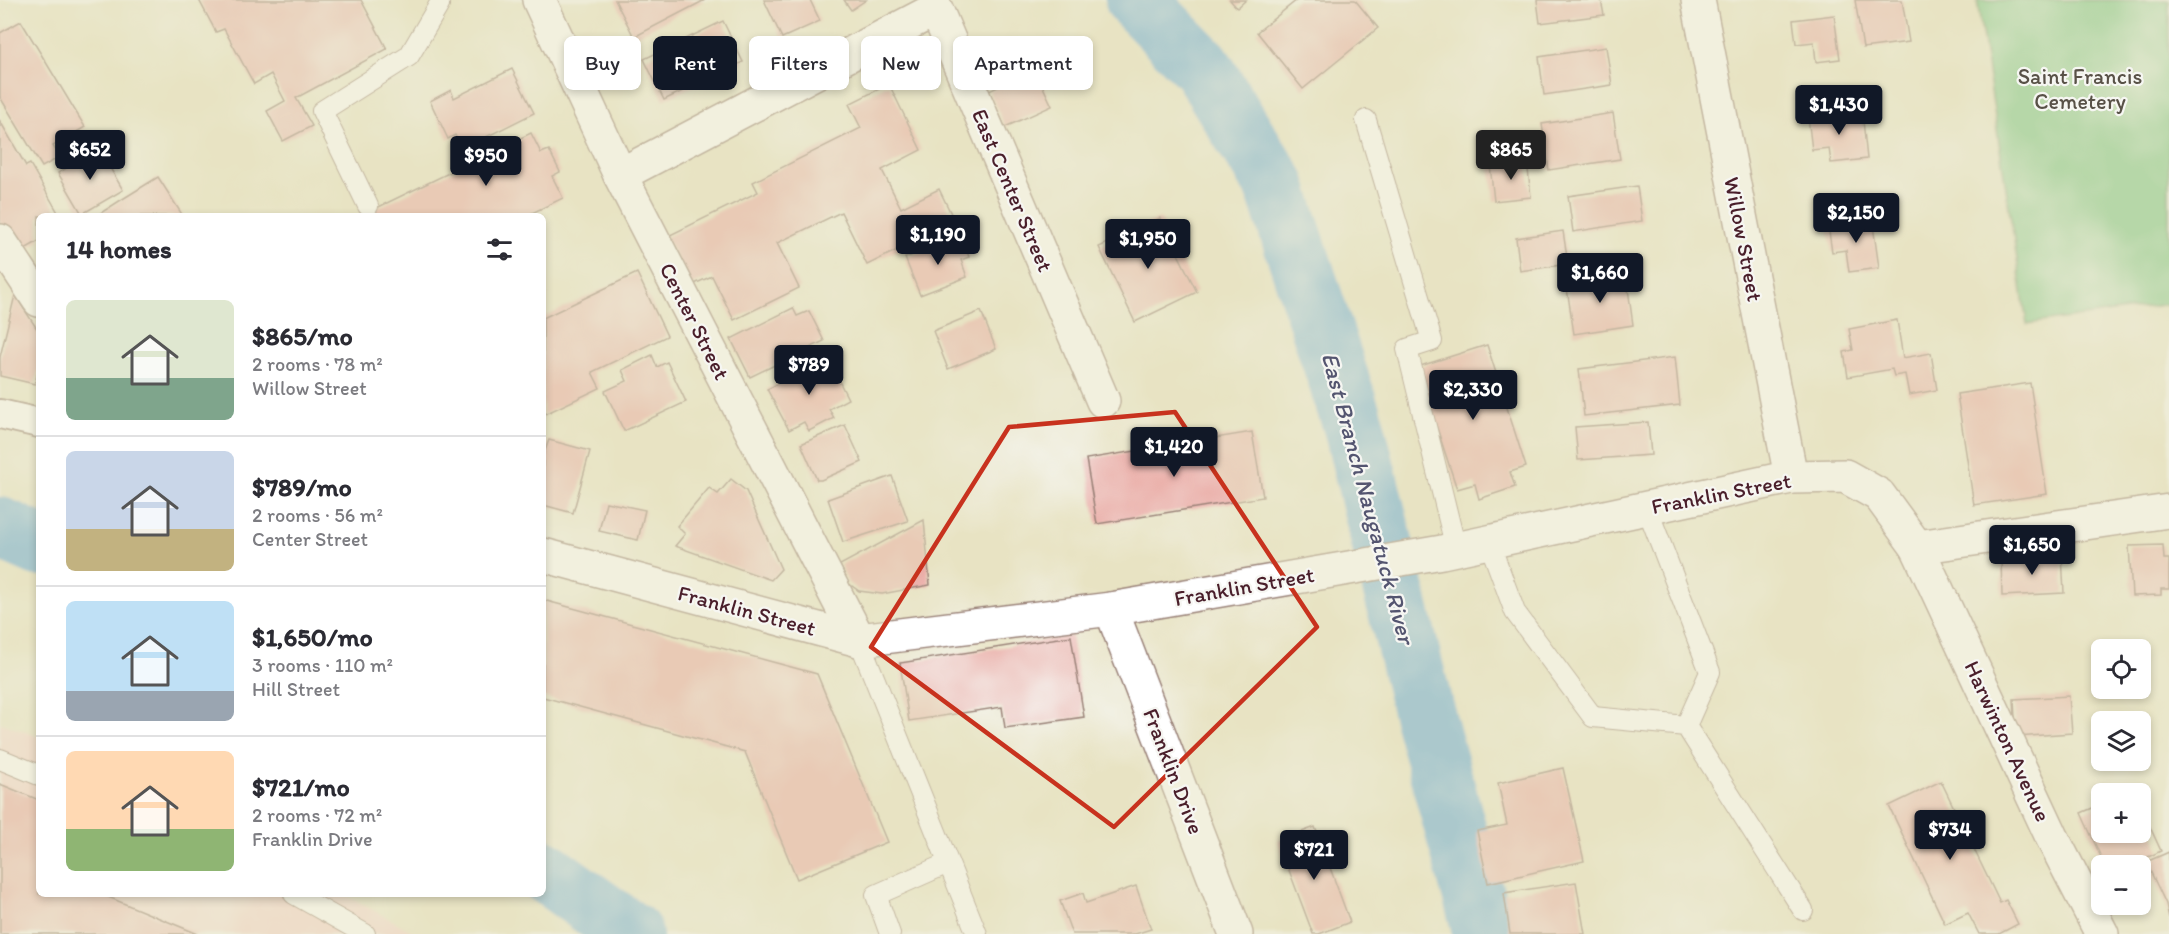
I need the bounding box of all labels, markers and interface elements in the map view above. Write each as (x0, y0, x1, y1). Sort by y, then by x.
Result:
chip: Buy (564, 36, 641, 90)
chip: Rent (653, 36, 737, 90)
chip: Filters (749, 36, 849, 90)
chip: New (861, 36, 941, 90)
chip: Apartment (953, 36, 1093, 90)
park label: Saint Francis Cemetery (2018, 63, 2142, 115)
pin: $1,430 (1790, 85, 1888, 136)
text: $1,430 (1809, 92, 1869, 116)
street label: East Center Street (966, 105, 1059, 276)
pin: $652 (54, 130, 126, 181)
pin: $865 (1475, 130, 1547, 181)
pin: $950 (450, 136, 522, 187)
text: $652 (69, 137, 111, 161)
text: $865 (1490, 137, 1532, 161)
text: $950 (464, 143, 508, 167)
street label: Willow Street (1718, 175, 1769, 304)
pin: $2,150 (1807, 193, 1905, 244)
text: $2,150 (1827, 200, 1885, 224)
pin: $1,190 (889, 215, 987, 266)
pin: $1,950 (1099, 219, 1197, 270)
text: $1,190 (910, 222, 966, 246)
text: $1,950 (1119, 226, 1177, 250)
text: 14 homes (66, 233, 172, 265)
icon: filters (483, 233, 516, 266)
pin: $1,660 (1551, 253, 1649, 304)
street label: Center Street (654, 258, 736, 384)
text: $1,660 (1571, 260, 1629, 284)
text: $865/mo (252, 320, 353, 352)
icon: home (114, 324, 186, 396)
pin: $789 (773, 345, 845, 396)
water label: East Branch Naugatuck River (1316, 349, 1422, 649)
text: 2 rooms · 78 m² (252, 352, 383, 376)
text: $789 (788, 352, 830, 376)
pin: $2,330 (1424, 370, 1522, 421)
text: Willow Street (252, 376, 367, 400)
text: $2,330 (1443, 377, 1503, 401)
pin: $1,420 (1125, 427, 1223, 478)
text: $1,420 (1144, 434, 1204, 458)
street label: Franklin Street (1649, 467, 1793, 520)
text: $789/mo (252, 471, 352, 503)
icon: home (114, 475, 186, 547)
text: 2 rooms · 56 m² (252, 503, 383, 527)
pin: $1,650 (1983, 525, 2081, 576)
text: Center Street (252, 527, 368, 551)
text: $1,650 (2003, 532, 2061, 556)
street label: Franklin Street (1172, 561, 1316, 612)
street label: Franklin Street (675, 579, 819, 642)
text: $1,650/mo (252, 621, 373, 653)
icon: home (114, 625, 186, 697)
map controls (2091, 639, 2151, 915)
button: locate (2091, 639, 2151, 699)
text: 3 rooms · 110 m² (252, 653, 393, 677)
street label: Harwinton Avenue (1958, 656, 2057, 826)
text: Hill Street (252, 677, 340, 701)
street label: Franklin Drive (1137, 704, 1210, 838)
button: layers (2091, 711, 2151, 771)
text: $721/mo (252, 771, 350, 803)
icon: home (114, 775, 186, 847)
button: + (2091, 783, 2151, 843)
text: 2 rooms · 72 m² (252, 803, 382, 827)
pin: $734 (1914, 810, 1986, 861)
text: $734 (1929, 817, 1971, 841)
text: Franklin Drive (252, 827, 372, 851)
pin: $721 (1278, 830, 1350, 881)
text: $721 (1294, 837, 1334, 861)
button: − (2091, 855, 2151, 915)

